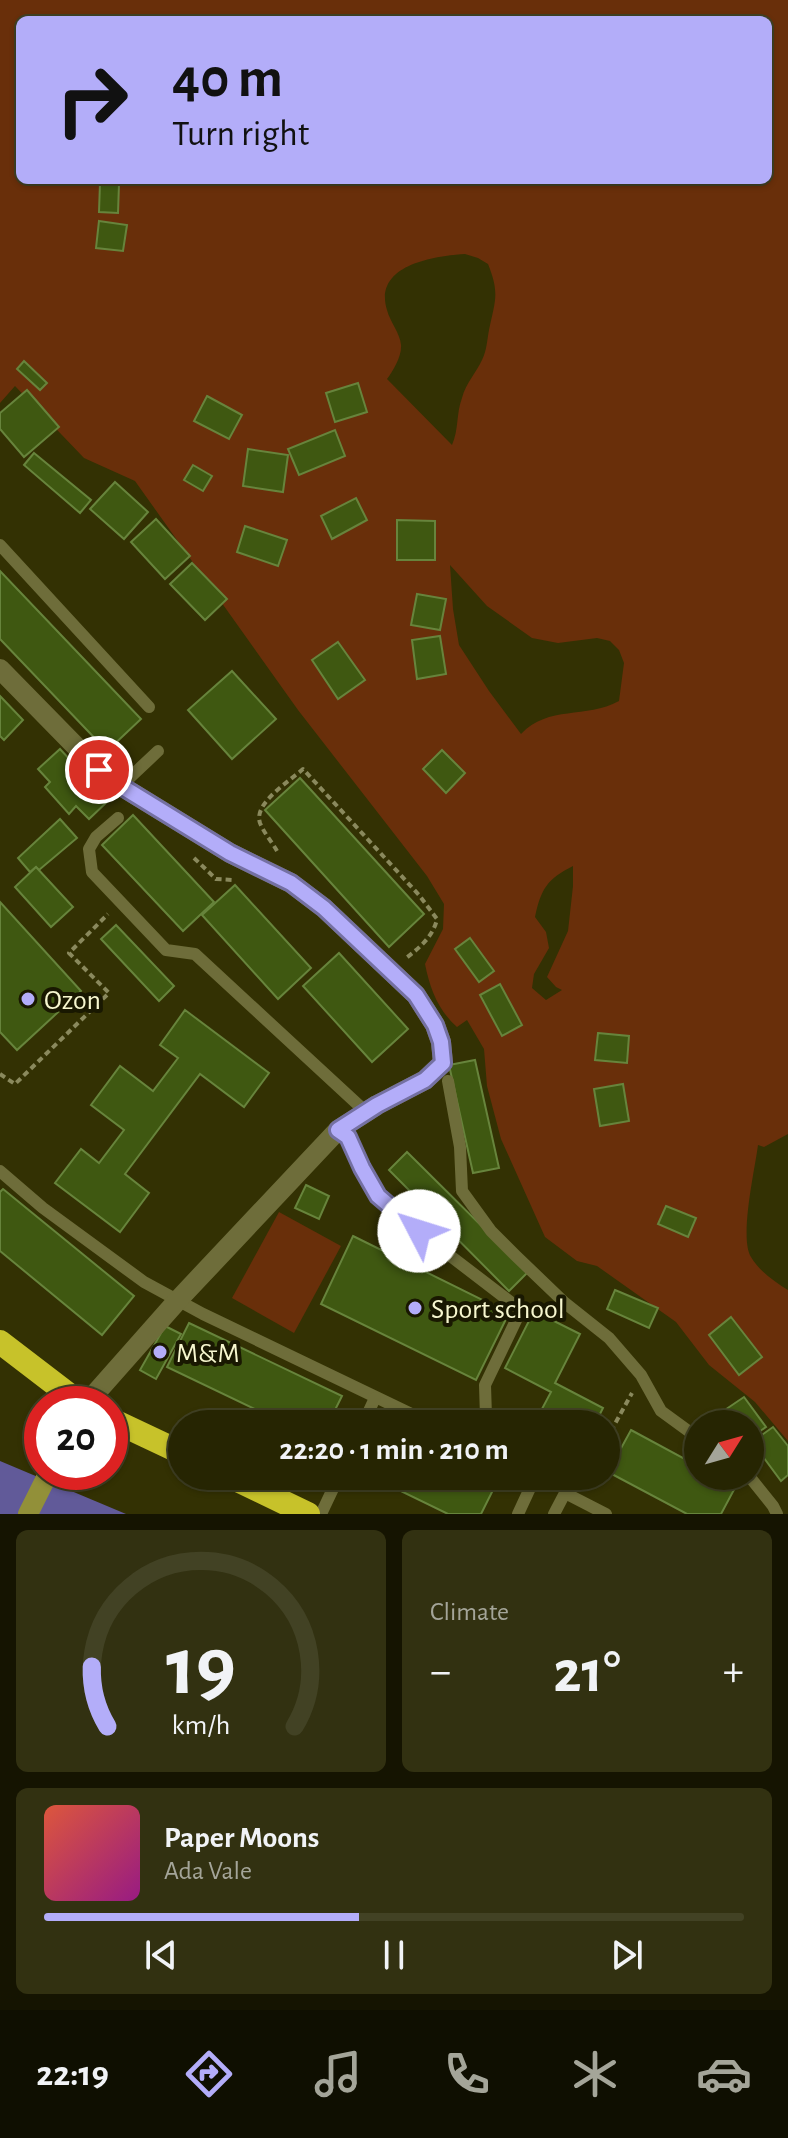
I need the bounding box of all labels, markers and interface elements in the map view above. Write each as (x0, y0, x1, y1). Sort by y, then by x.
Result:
icon: right (40, 48, 144, 152)
text: 40 m (172, 51, 283, 107)
text: Turn right (172, 116, 309, 152)
pin (65, 736, 133, 804)
icon: arrive (77, 748, 121, 792)
place label: Ozon (44, 987, 101, 1015)
marker: Ozon (19, 990, 37, 1008)
position arrow (377, 1189, 461, 1273)
place label: Sport school (431, 1296, 565, 1324)
marker: Sport school (406, 1299, 424, 1317)
place label: M&M (176, 1340, 240, 1368)
marker: M&M (151, 1343, 169, 1361)
speed limit sign: 20 (24, 1386, 128, 1490)
north arrow (684, 1410, 764, 1490)
map controls (684, 1410, 764, 1490)
text: 22:20 · 1 min · 210 m (279, 1435, 509, 1465)
text: Climate (430, 1599, 509, 1625)
text: 19 (166, 1626, 236, 1710)
text: 21° (553, 1643, 621, 1703)
text: − (430, 1650, 451, 1694)
text: + (723, 1650, 744, 1694)
text: km/h (172, 1711, 230, 1740)
text: Paper Moons (164, 1823, 319, 1853)
text: Ada Vale (164, 1858, 252, 1884)
icon: previous (139, 1933, 183, 1977)
icon: pause (372, 1933, 416, 1977)
icon: next (605, 1933, 649, 1977)
icon: directions (181, 2046, 237, 2102)
icon: music (310, 2046, 366, 2102)
icon: phone (439, 2046, 495, 2102)
icon: climate (567, 2046, 623, 2102)
icon: car (696, 2046, 752, 2102)
text: 22:19 (36, 2056, 109, 2092)

